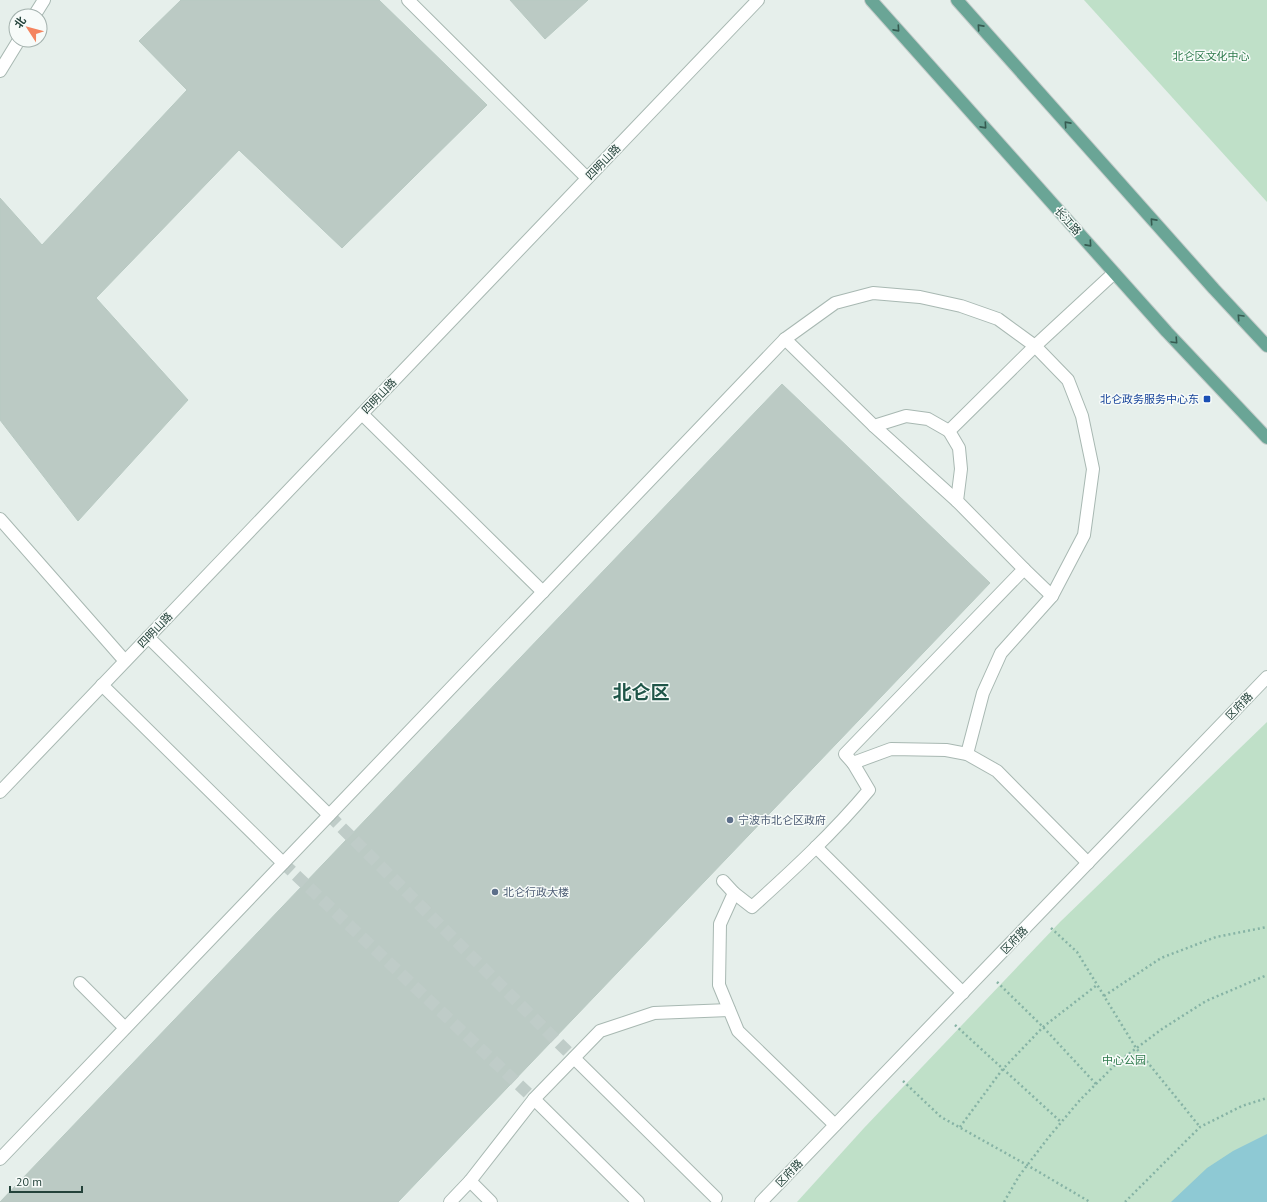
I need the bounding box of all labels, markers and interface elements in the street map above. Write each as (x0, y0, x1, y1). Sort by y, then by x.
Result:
north arrow (8, 8, 48, 48)
text: 北 (11, 14, 29, 31)
one-way arrow (893, 24, 900, 32)
one-way arrow (978, 24, 985, 31)
park label: 北仑区文化中心 (1173, 49, 1250, 63)
one-way arrow (1064, 121, 1071, 129)
one-way arrow (979, 122, 986, 129)
street label: 四明山路 (583, 141, 623, 183)
street label: 长江路 (1052, 204, 1084, 238)
one-way arrow (1150, 218, 1158, 226)
one-way arrow (1084, 240, 1091, 247)
one-way arrow (1237, 314, 1245, 322)
one-way arrow (1171, 336, 1178, 344)
street label: 四明山路 (359, 375, 399, 417)
place label: 北仑政务服务中心东 (1100, 392, 1199, 406)
marker: 北仑政务服务中心东 (1202, 394, 1212, 404)
street label: 四明山路 (135, 609, 175, 651)
district label: 北仑区 (612, 680, 670, 704)
street label: 区府路 (1223, 689, 1255, 723)
place label: 宁波市北仑区政府 (738, 813, 826, 827)
marker: 宁波市北仑区政府 (725, 815, 735, 825)
place label: 北仑行政大楼 (503, 885, 569, 899)
marker: 北仑行政大楼 (490, 887, 500, 897)
street label: 区府路 (998, 923, 1030, 957)
park label: 中心公园 (1102, 1053, 1146, 1067)
street label: 区府路 (773, 1156, 805, 1190)
scale bar (10, 1168, 82, 1194)
text: 20 m (16, 1174, 42, 1189)

